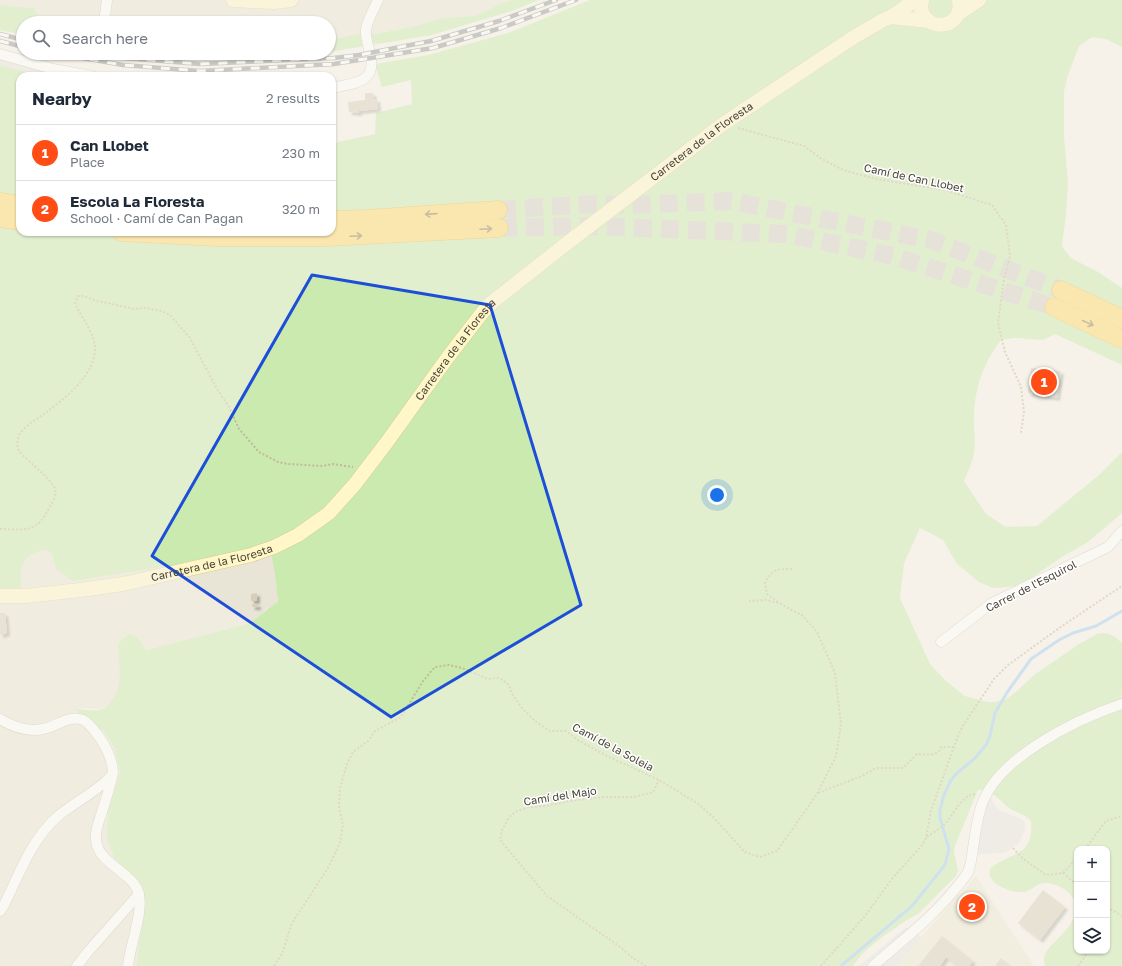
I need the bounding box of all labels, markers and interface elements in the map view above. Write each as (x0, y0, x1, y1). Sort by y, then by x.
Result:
search box (16, 16, 336, 60)
icon: search (30, 27, 52, 49)
text: Search here (62, 29, 148, 47)
text: Nearby (32, 88, 92, 109)
text: 2 results (266, 90, 320, 106)
street label: Carretera de la Floresta (647, 99, 755, 183)
text: Can Llobet (70, 136, 149, 154)
text: 1 (42, 145, 48, 161)
text: 230 m (282, 145, 320, 161)
text: Place (70, 154, 105, 170)
street label: Camí de Can Llobet (863, 161, 965, 194)
text: Escola La Floresta (70, 192, 204, 210)
text: 2 (41, 201, 49, 217)
text: 320 m (282, 201, 320, 217)
text: School · Camí de Can Pagan (70, 210, 243, 226)
one-way arrow (425, 211, 438, 218)
one-way arrow (479, 225, 492, 232)
one-way arrow (349, 232, 362, 239)
street label: Carretera de la Floresta (412, 295, 498, 403)
one-way arrow (1082, 320, 1094, 327)
pin: 1 (1031, 367, 1057, 397)
your location (707, 485, 727, 505)
street label: Carretera de la Floresta (150, 541, 274, 583)
street label: Carrer de l'Esquirol (983, 557, 1079, 614)
street label: Camí de la Soleia (570, 720, 656, 773)
street label: Camí del Majo (522, 783, 598, 808)
map controls (1074, 846, 1110, 954)
button: + (1074, 846, 1110, 882)
button: − (1074, 882, 1110, 918)
pin: 2 (959, 892, 985, 922)
button: layers (1074, 918, 1110, 954)

